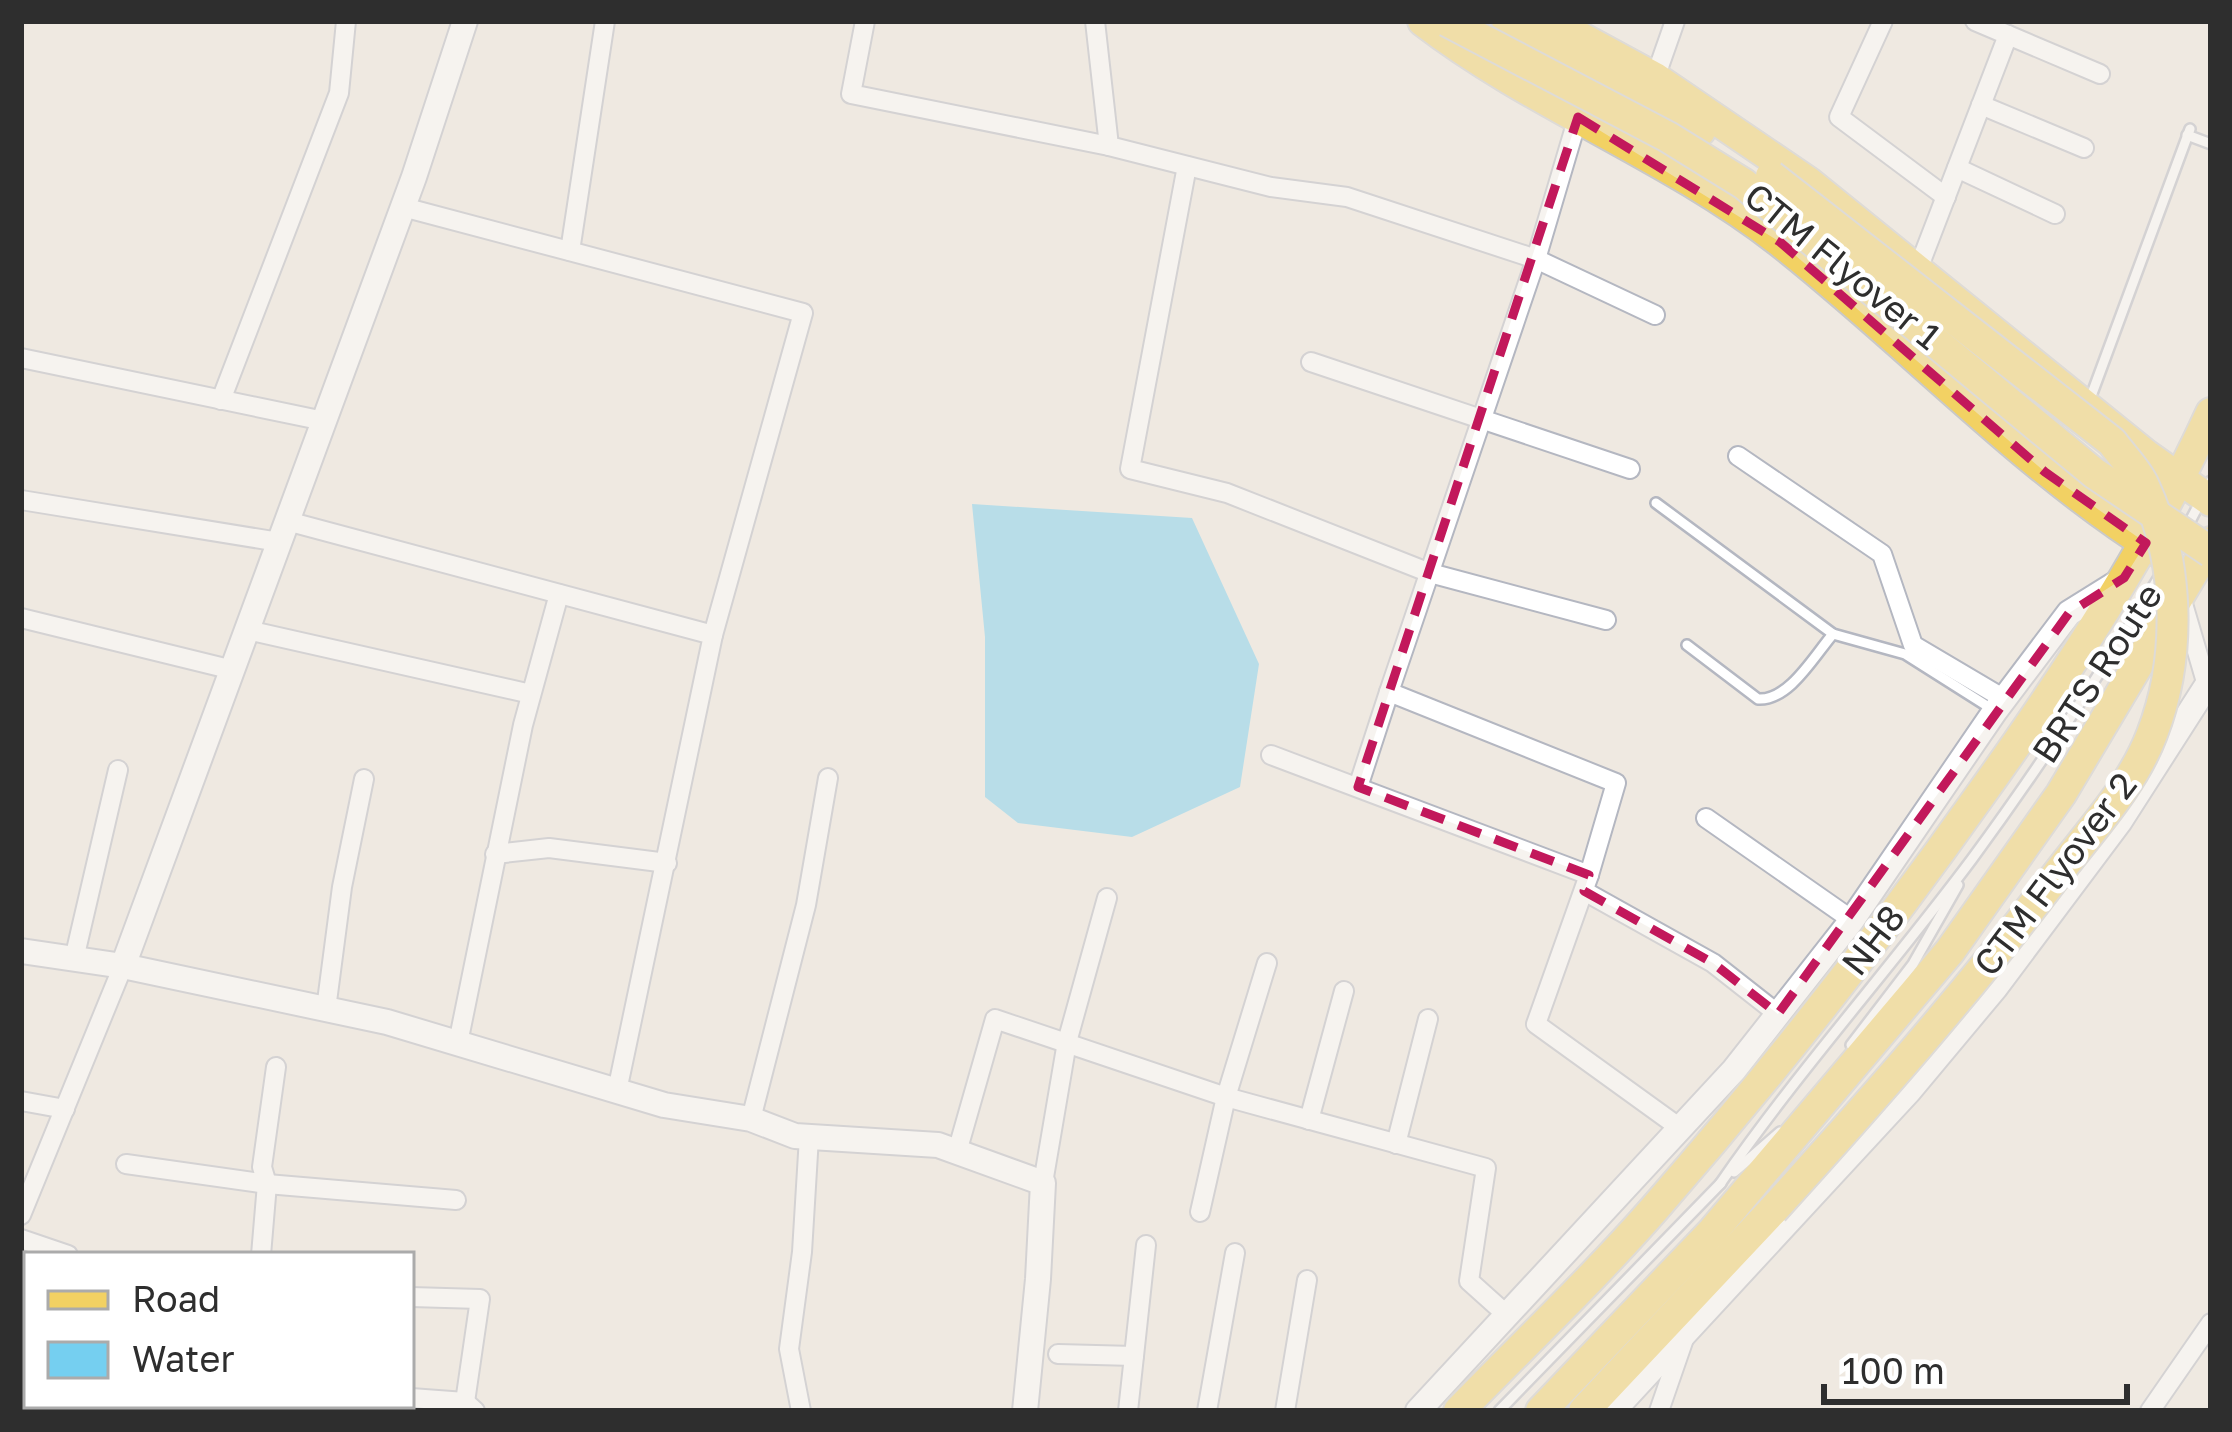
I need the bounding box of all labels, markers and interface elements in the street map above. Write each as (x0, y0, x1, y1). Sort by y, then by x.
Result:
street label: CTM Flyover 1 (1737, 174, 1950, 358)
street label: BRTS Route (2023, 575, 2170, 770)
street label: CTM Flyover 2 (1964, 764, 2145, 984)
street label: NH8 (1832, 896, 1913, 983)
legend (24, 1252, 414, 1408)
text: Road (132, 1277, 220, 1320)
scale bar (1824, 1330, 2127, 1404)
text: Water (132, 1337, 234, 1380)
text: 100 m (1842, 1349, 1945, 1392)

